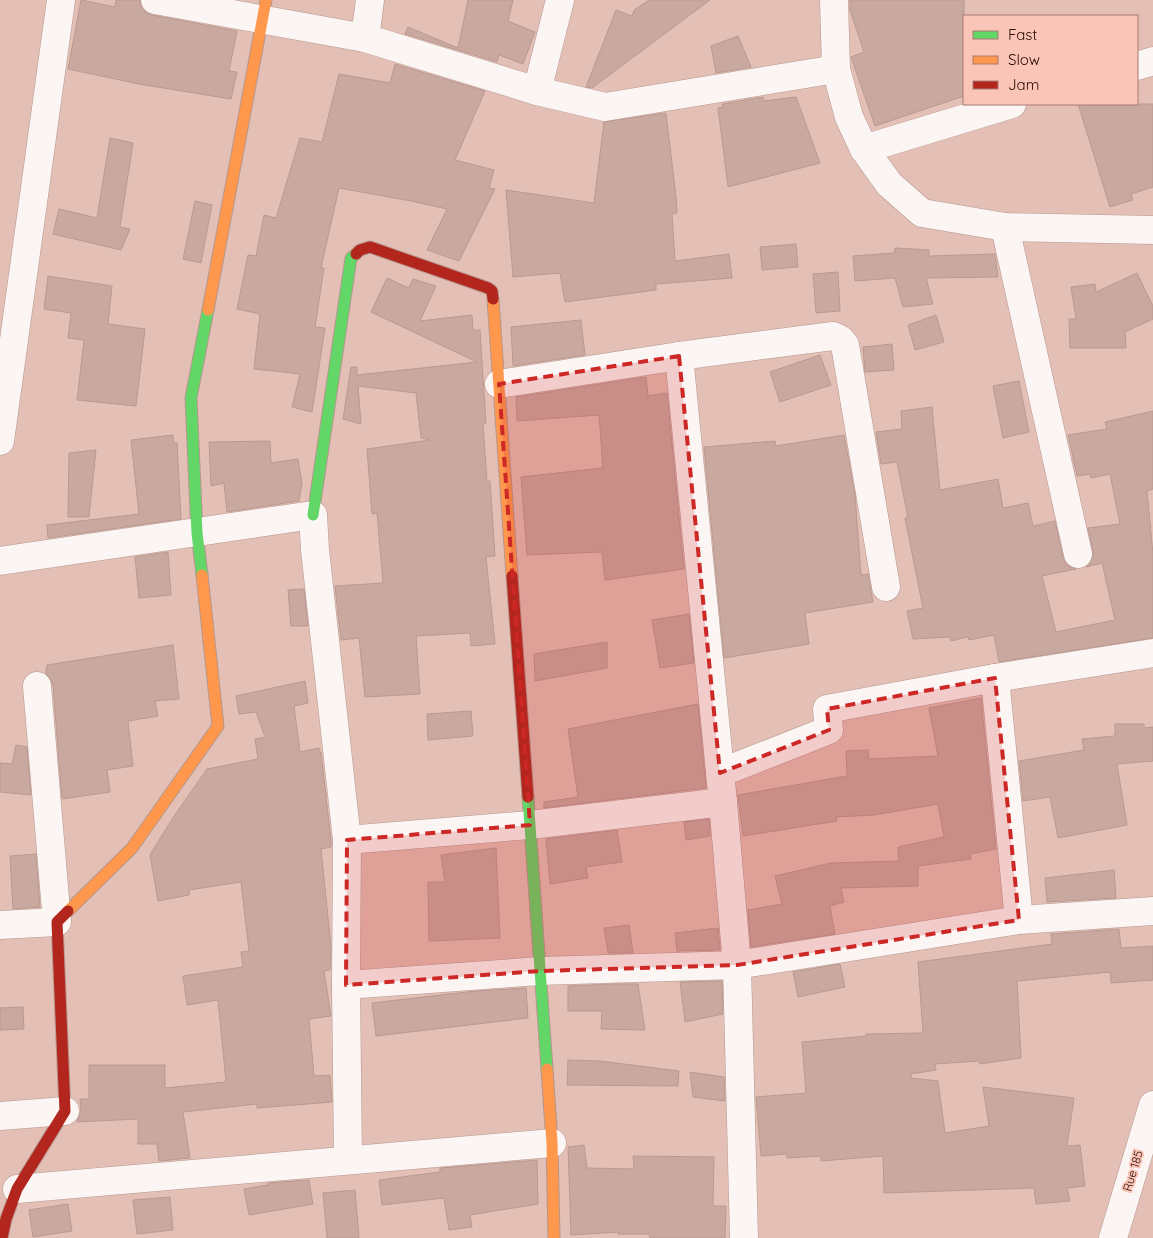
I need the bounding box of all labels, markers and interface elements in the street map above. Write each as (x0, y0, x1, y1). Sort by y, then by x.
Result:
legend (963, 15, 1138, 105)
text: Fast (1008, 25, 1037, 44)
text: Slow (1008, 50, 1040, 69)
text: Jam (1008, 75, 1039, 94)
street label: Rue 185 (1119, 1148, 1146, 1193)

